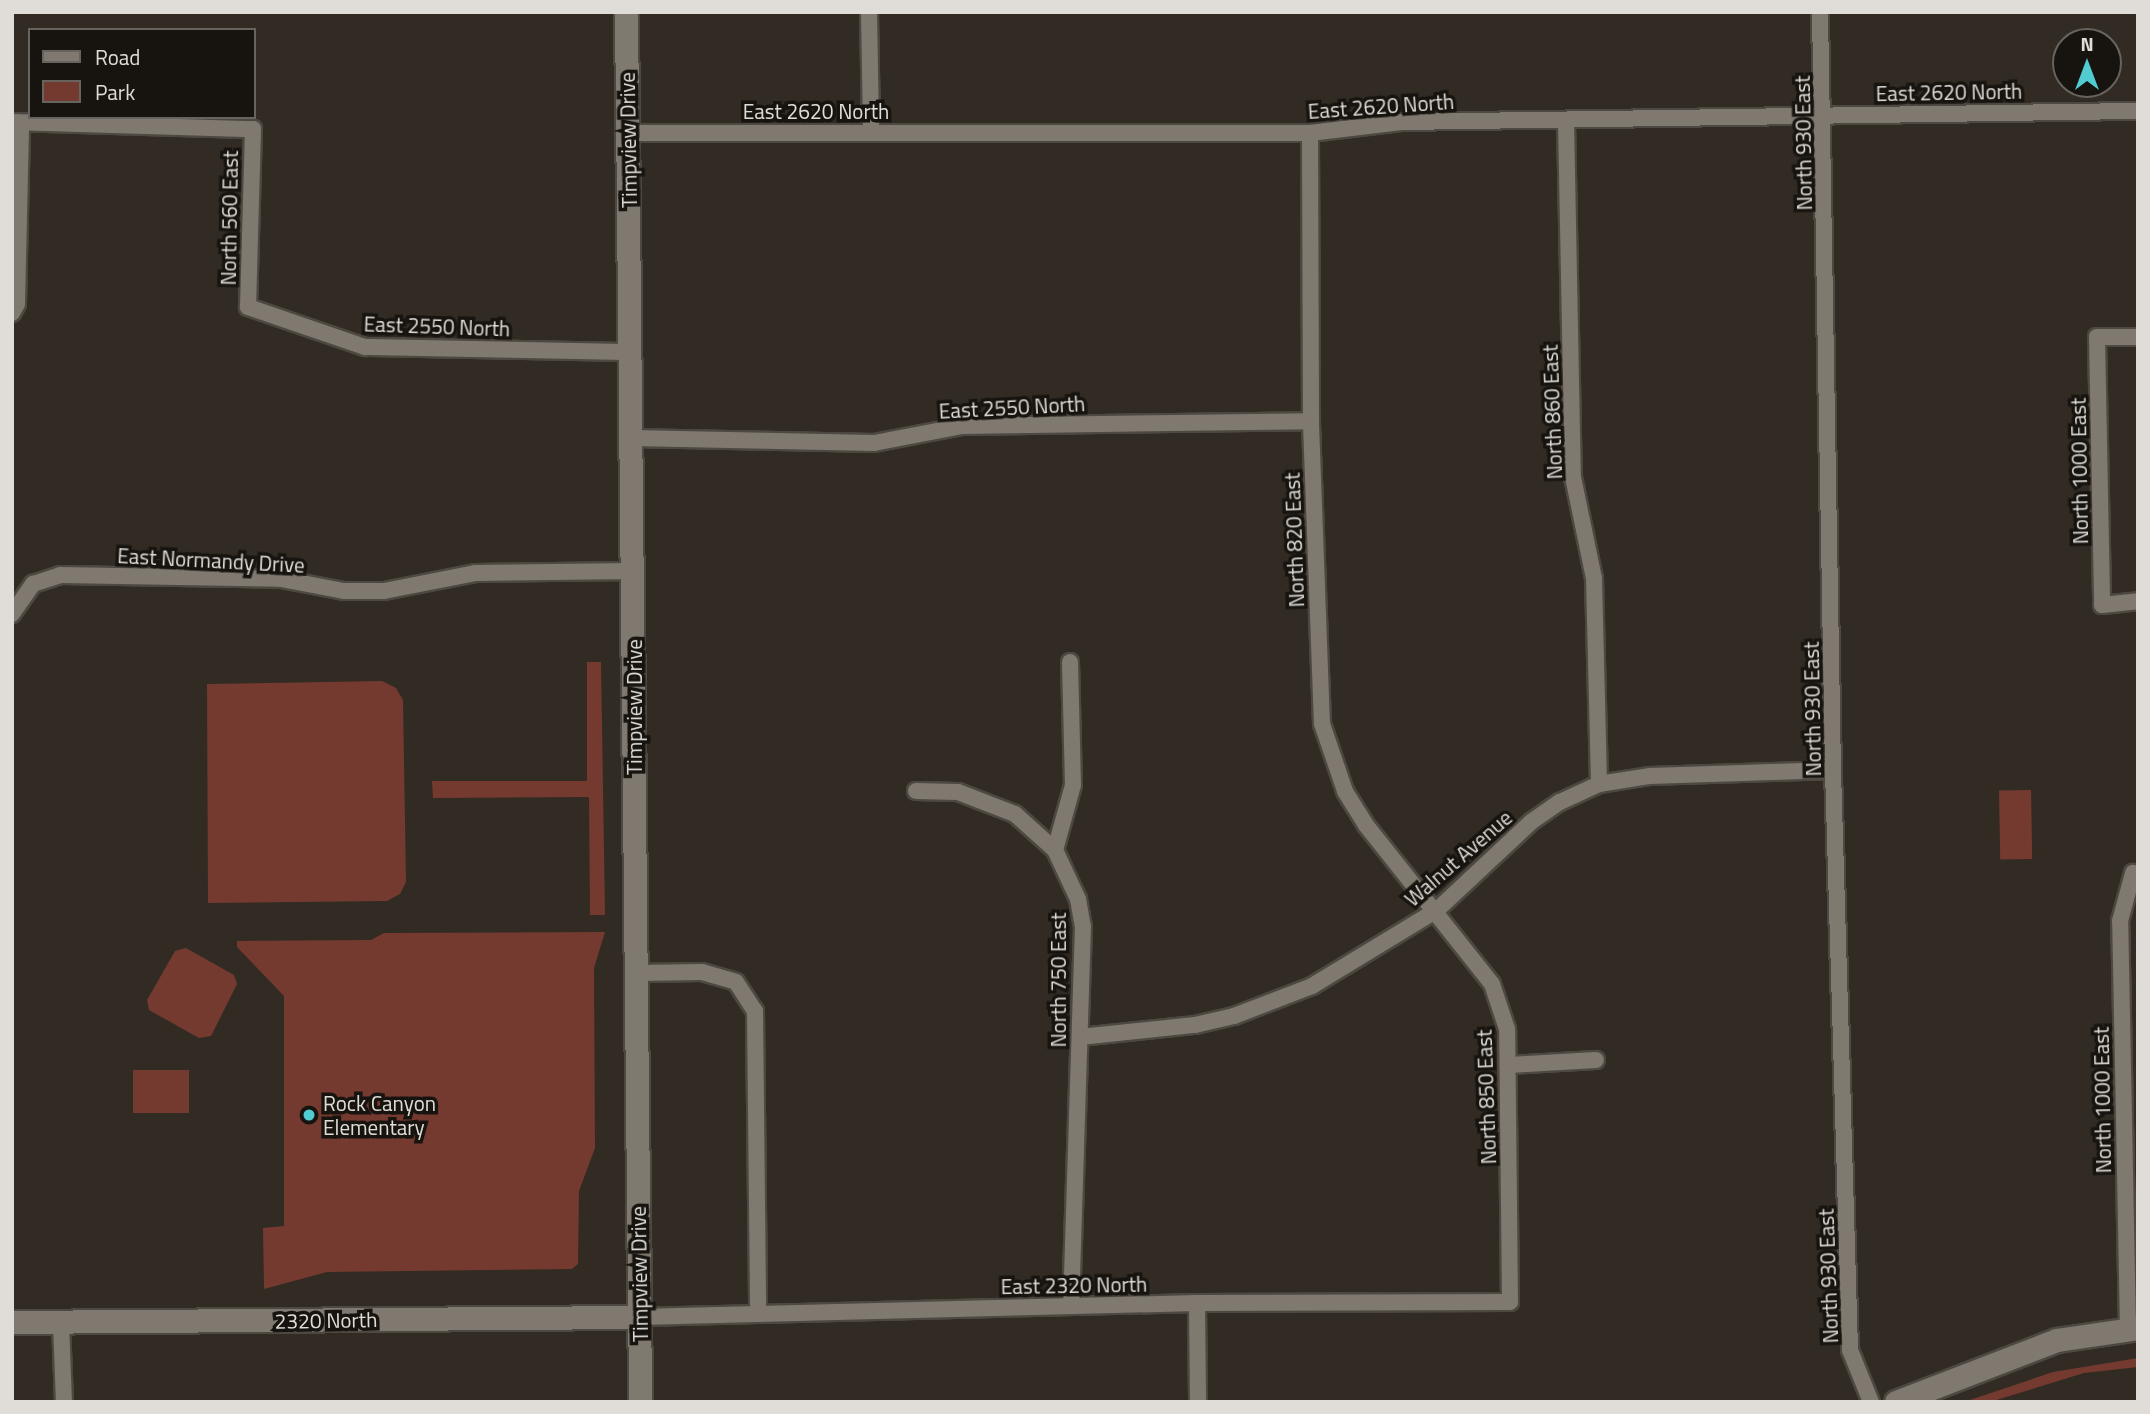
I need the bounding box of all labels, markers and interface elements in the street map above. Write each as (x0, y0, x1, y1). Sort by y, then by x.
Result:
legend (28, 28, 256, 119)
north arrow (2052, 28, 2122, 98)
text: N (2080, 29, 2094, 58)
text: Road (95, 41, 140, 73)
street label: Timpview Drive (614, 72, 642, 208)
street label: North 930 East (1789, 75, 1817, 211)
text: Park (95, 76, 135, 108)
street label: East 2620 North (1875, 78, 2023, 106)
street label: East 2620 North (1307, 88, 1455, 124)
street label: East 2620 North (743, 98, 889, 124)
street label: North 560 East (215, 150, 243, 286)
street label: East 2550 North (363, 311, 511, 341)
street label: North 860 East (1537, 344, 1567, 480)
street label: East 2550 North (938, 391, 1086, 423)
street label: North 1000 East (2065, 397, 2093, 545)
street label: North 820 East (1279, 472, 1309, 608)
street label: East Normandy Drive (117, 543, 305, 577)
street label: Timpview Drive (621, 639, 647, 775)
street label: North 930 East (1798, 641, 1826, 777)
street label: Walnut Avenue (1399, 805, 1517, 911)
street label: North 750 East (1045, 913, 1071, 1047)
street label: North 1000 East (2088, 1026, 2116, 1174)
street label: North 850 East (1471, 1029, 1501, 1165)
place label: Rock Canyon Elementary (323, 1090, 436, 1140)
marker: Rock Canyon Elementary (301, 1107, 317, 1123)
street label: Timpview Drive (625, 1206, 653, 1342)
street label: North 930 East (1813, 1208, 1843, 1344)
street label: East 2320 North (1000, 1271, 1148, 1299)
street label: 2320 North (274, 1307, 378, 1333)

